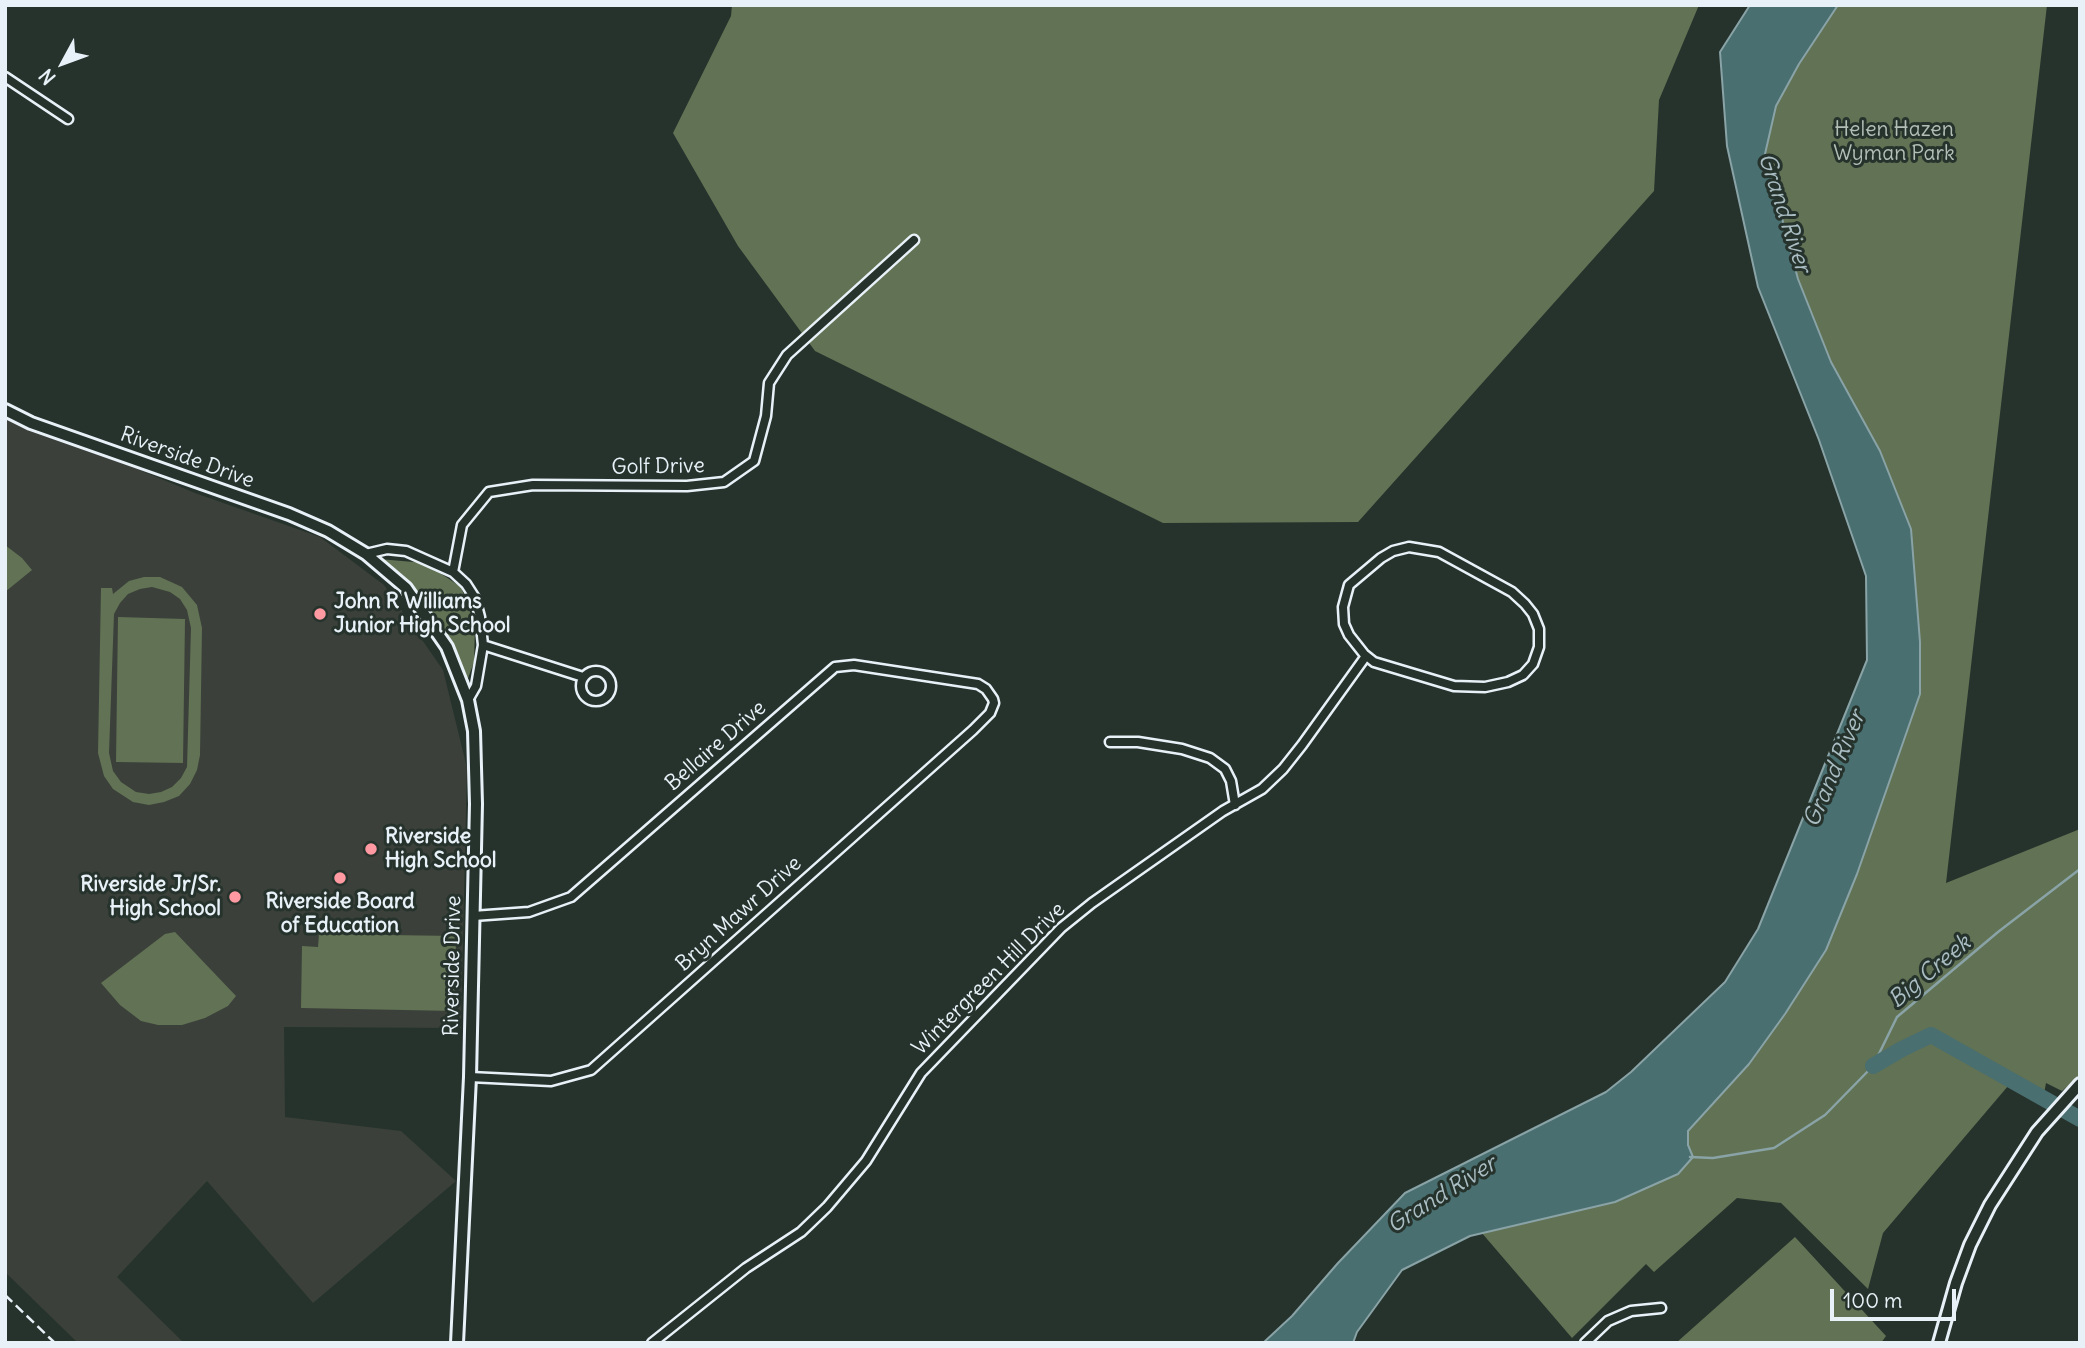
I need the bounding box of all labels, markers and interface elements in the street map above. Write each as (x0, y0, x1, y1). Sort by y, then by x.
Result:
north arrow (28, 28, 98, 98)
text: N (34, 64, 61, 90)
park label: Helen Hazen Wyman Park (1833, 117, 1955, 167)
water label: Grand River (1752, 150, 1816, 276)
street label: Riverside Drive (117, 422, 257, 494)
street label: Golf Drive (611, 454, 705, 480)
place label: John R Williams Junior High School (334, 589, 511, 639)
marker: John R Williams Junior High School (312, 606, 328, 622)
street label: Bellaire Drive (661, 695, 771, 797)
water label: Grand River (1798, 707, 1872, 831)
place label: Riverside High School (385, 824, 496, 874)
marker: Riverside High School (363, 841, 379, 857)
street label: Bryn Mawr Drive (671, 851, 807, 977)
marker: Riverside Board of Education (332, 870, 348, 886)
place label: Riverside Jr/Sr. High School (80, 872, 221, 922)
marker: Riverside Jr/Sr. High School (227, 889, 243, 905)
place label: Riverside Board of Education (265, 889, 415, 939)
street label: Riverside Drive (439, 895, 467, 1037)
street label: Wintergreen Hill Drive (907, 897, 1071, 1061)
water label: Big Creek (1883, 930, 1977, 1014)
water label: Grand River (1382, 1150, 1502, 1240)
scale bar (1833, 1274, 1959, 1318)
text: 100 m (1843, 1287, 1902, 1314)

